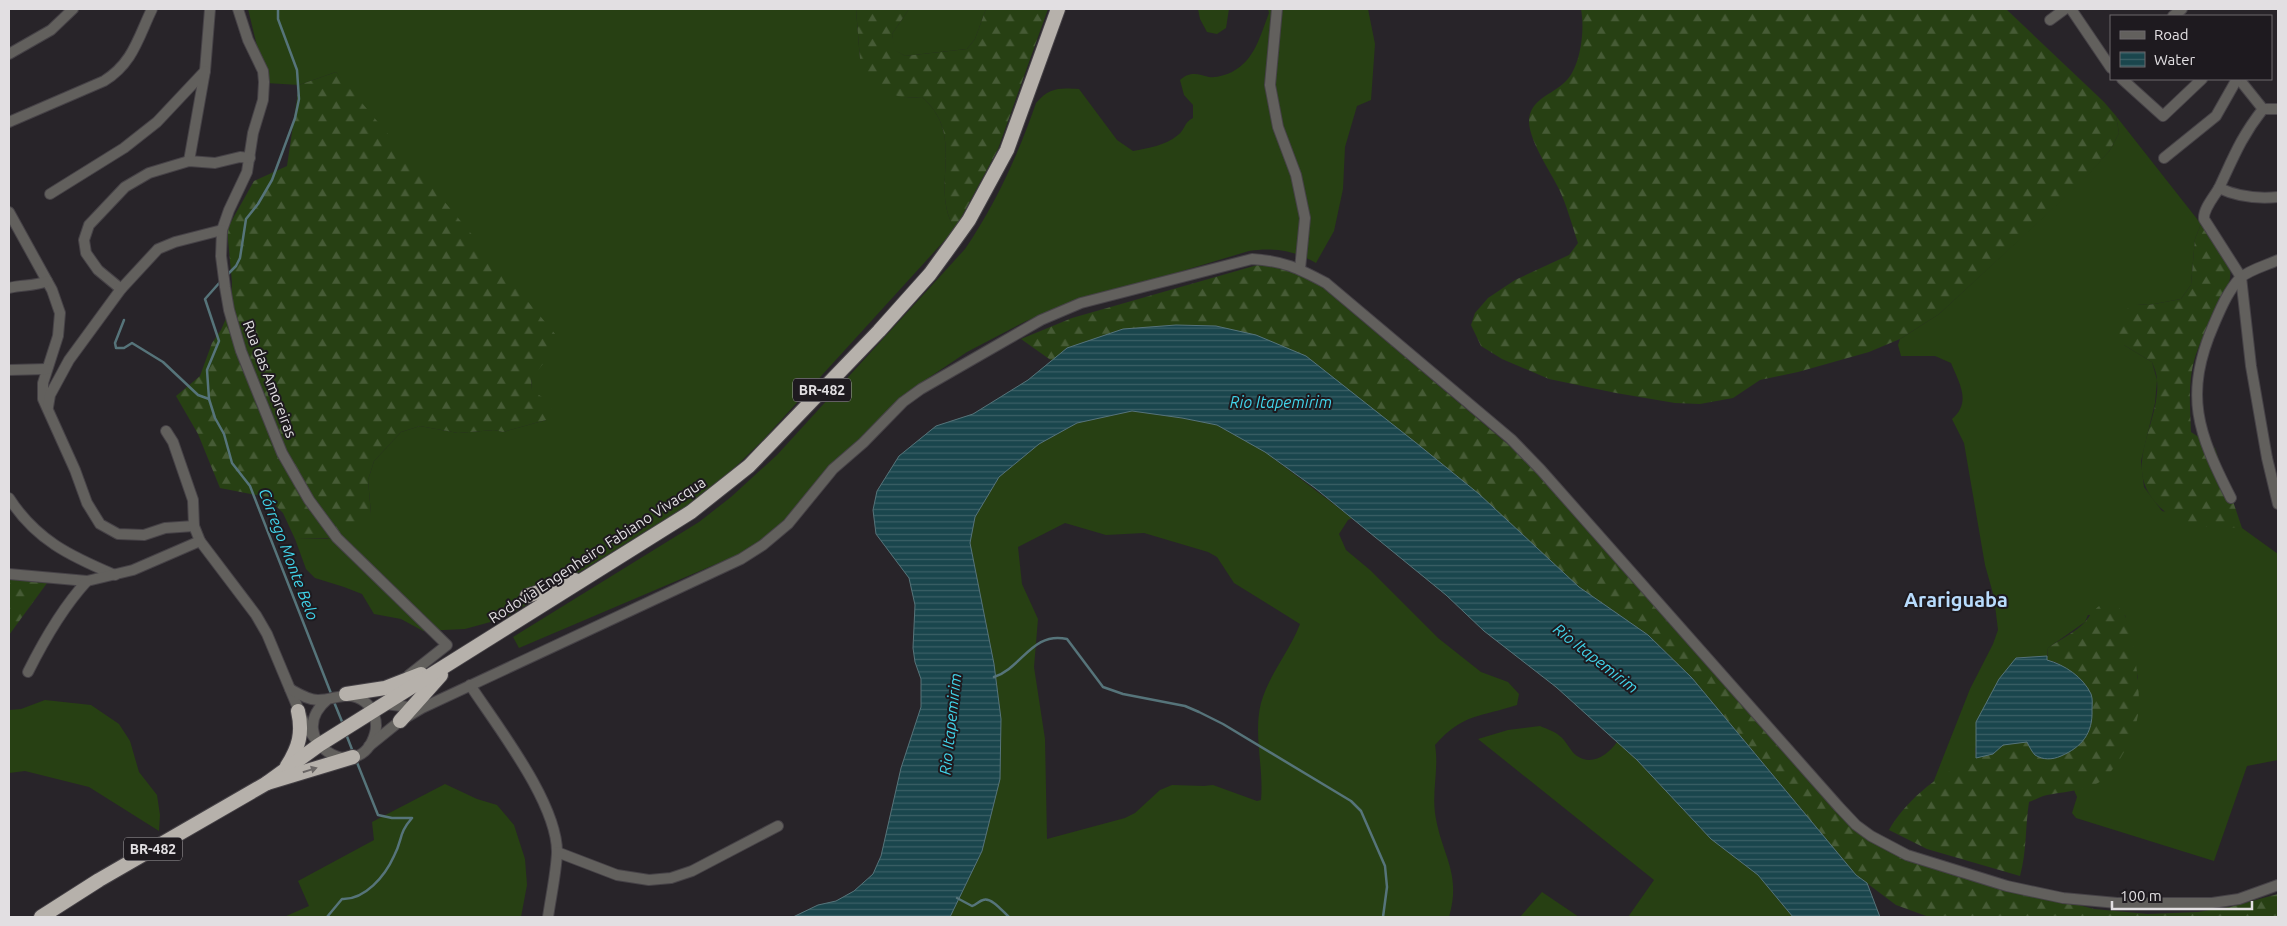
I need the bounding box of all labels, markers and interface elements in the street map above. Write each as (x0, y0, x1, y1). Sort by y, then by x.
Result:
legend (2110, 15, 2272, 80)
text: Road (2154, 26, 2189, 43)
text: Water (2154, 51, 2195, 68)
street label: Rua das Amoreiras (240, 318, 300, 440)
road number: BR-482 (793, 378, 851, 402)
water label: Rio Itapemirim (1230, 393, 1332, 411)
street label: Rodovia Engenheiro Fabiano Vivacqua (485, 473, 709, 627)
water label: Córrego Monte Belo (256, 486, 323, 623)
district label: Arariguaba (1904, 588, 2008, 611)
water label: Rio Itapemirim (1550, 619, 1642, 697)
water label: Rio Itapemirim (936, 672, 964, 776)
one-way arrow (303, 766, 318, 774)
road number: BR-482 (124, 838, 182, 861)
scale bar (2112, 878, 2252, 910)
text: 100 m (2120, 887, 2162, 904)

